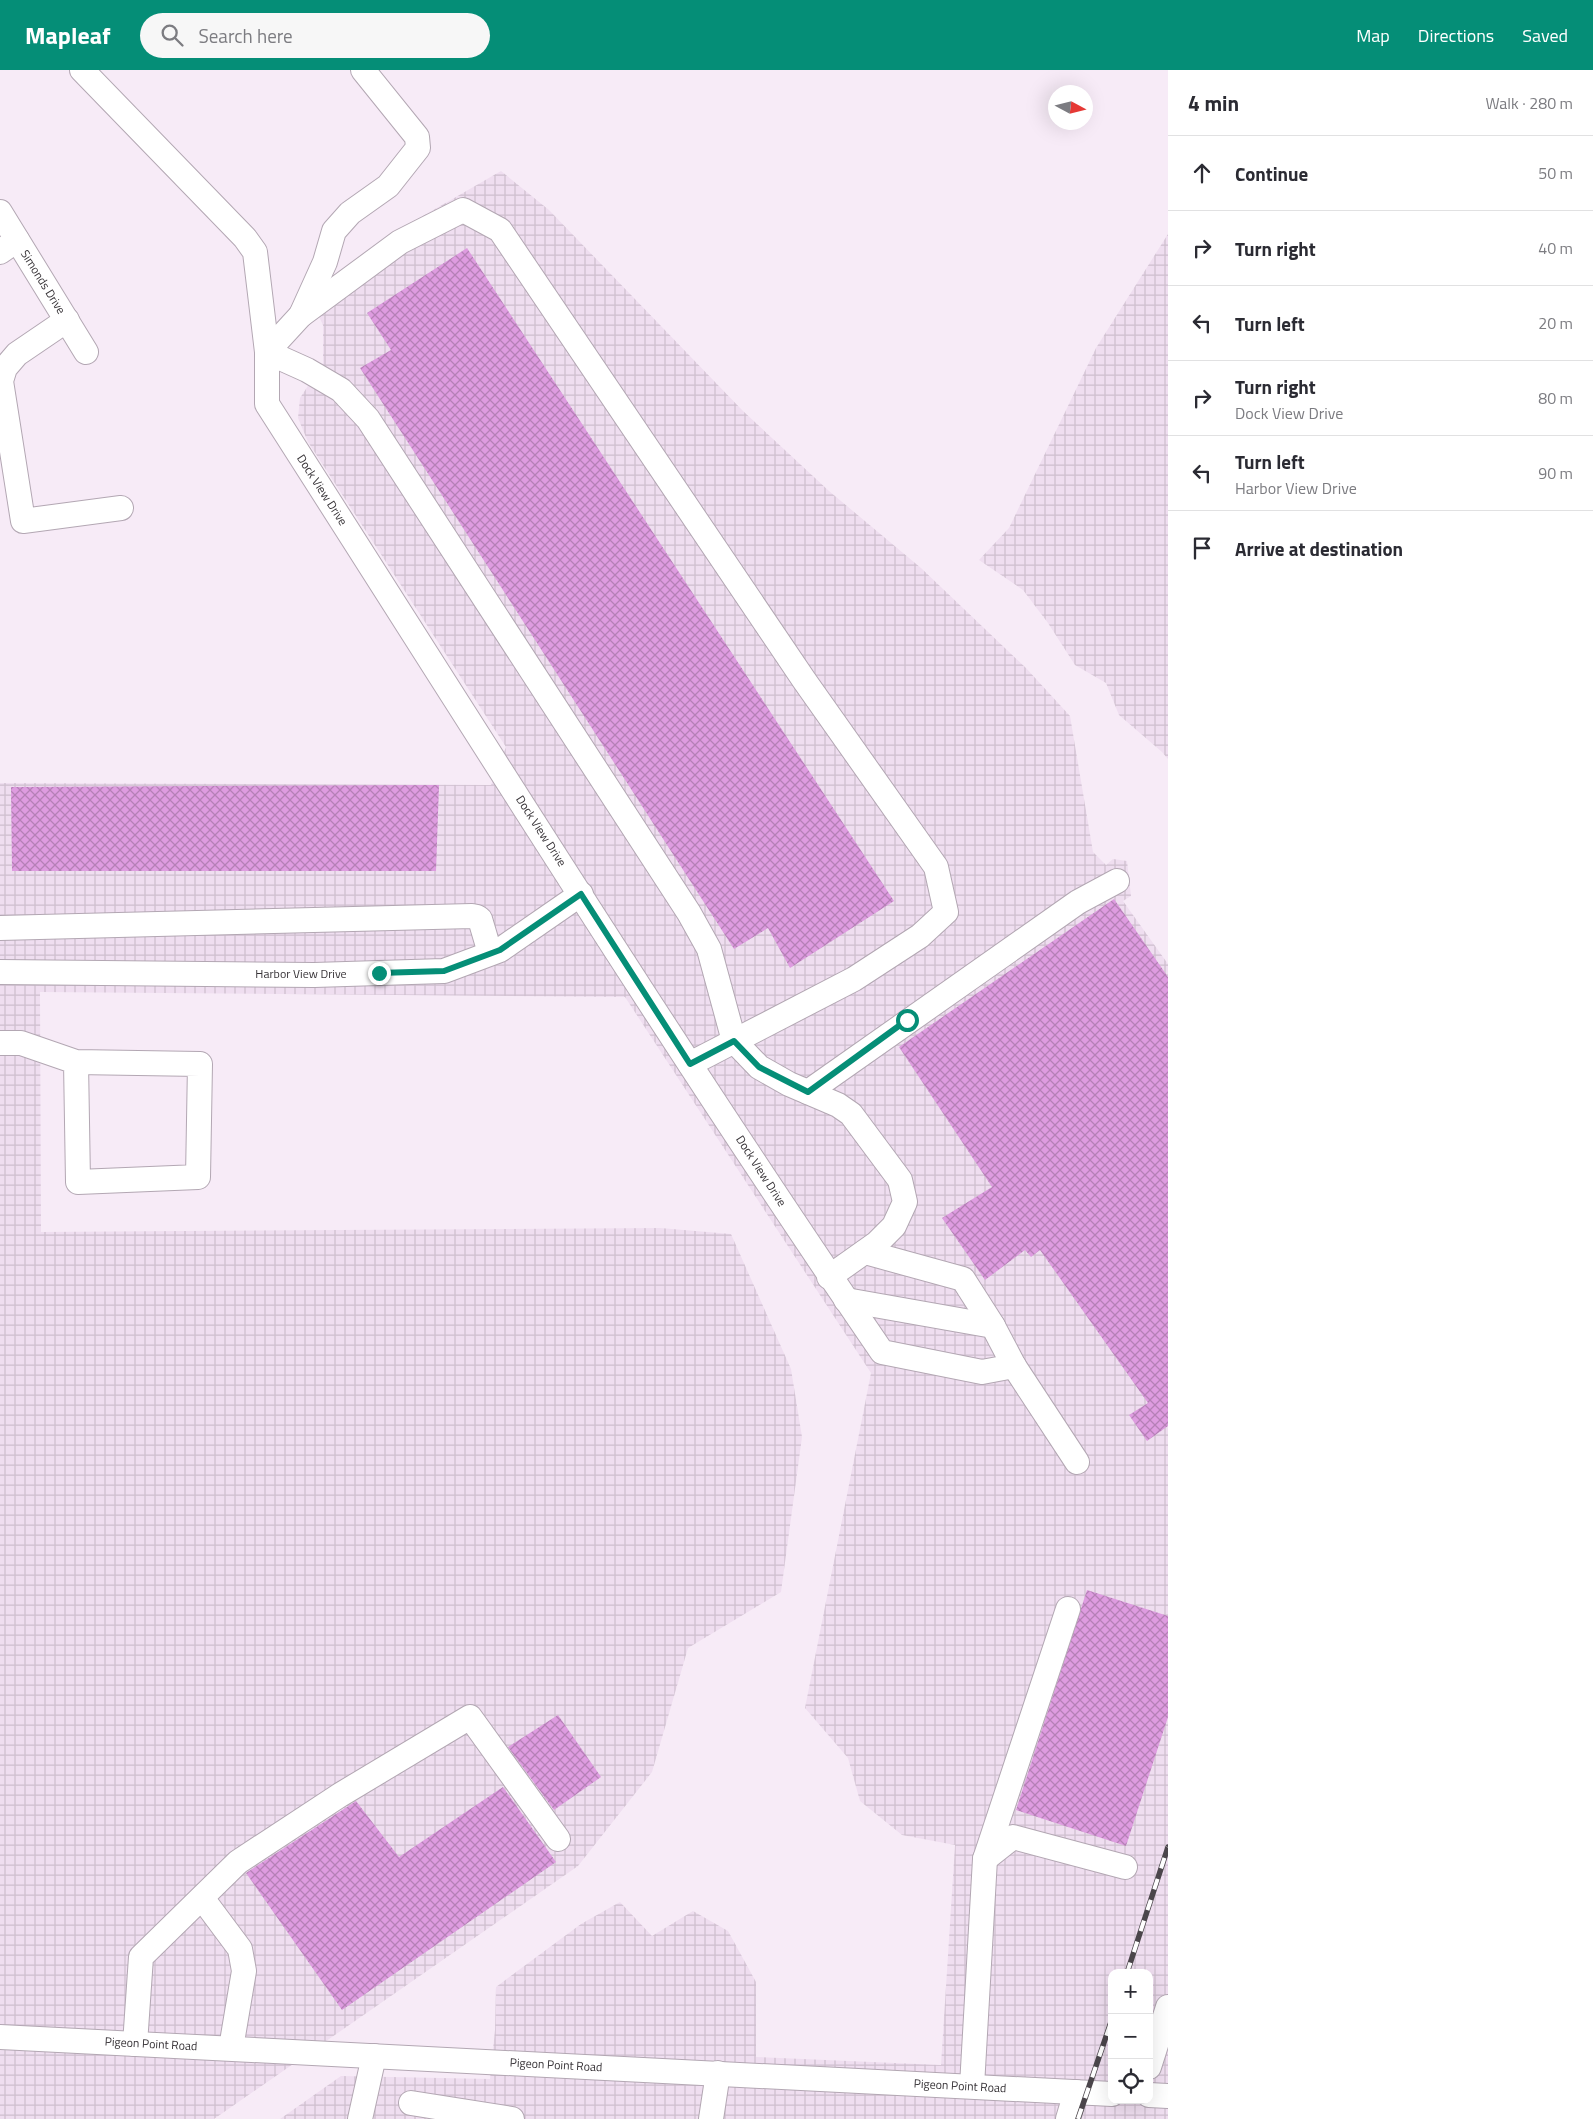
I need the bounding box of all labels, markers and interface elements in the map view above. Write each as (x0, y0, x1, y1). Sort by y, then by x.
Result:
search box (140, 13, 490, 58)
text: Mapleaf (25, 17, 110, 53)
icon: search (158, 21, 186, 49)
text: Search here (198, 21, 293, 50)
text: Map (1356, 22, 1390, 49)
text: Directions (1418, 22, 1494, 49)
text: Saved (1522, 22, 1568, 49)
north arrow (1048, 85, 1093, 130)
text: 4 min (1188, 87, 1239, 119)
text: Walk · 280 m (1485, 91, 1573, 115)
icon: ahead (1188, 159, 1216, 187)
text: Continue (1235, 159, 1308, 188)
text: 50 m (1538, 161, 1573, 185)
icon: right (1188, 234, 1216, 262)
text: Turn right (1235, 234, 1316, 263)
text: 40 m (1538, 236, 1573, 260)
street label: Simonds Drive (16, 246, 71, 318)
icon: left (1188, 309, 1216, 337)
text: Turn left (1235, 309, 1305, 338)
text: 20 m (1538, 311, 1573, 335)
text: Turn right (1235, 372, 1316, 401)
icon: right (1188, 384, 1216, 412)
text: 80 m (1538, 386, 1573, 410)
text: Dock View Drive (1235, 401, 1343, 425)
text: Turn left (1235, 447, 1305, 476)
street label: Dock View Drive (292, 450, 353, 529)
icon: left (1188, 459, 1216, 487)
text: 90 m (1538, 461, 1573, 485)
text: Harbor View Drive (1235, 476, 1357, 500)
icon: arrive (1188, 534, 1216, 562)
text: Arrive at destination (1235, 534, 1403, 563)
street label: Dock View Drive (511, 791, 572, 870)
route end (368, 962, 391, 985)
street label: Harbor View Drive (255, 964, 347, 983)
route start (896, 1009, 919, 1032)
street label: Dock View Drive (731, 1131, 792, 1210)
map controls (1108, 1969, 1153, 2104)
button: + (1108, 1969, 1153, 2014)
button: − (1108, 2014, 1153, 2059)
street label: Pigeon Point Road (104, 2032, 198, 2055)
street label: Pigeon Point Road (509, 2053, 603, 2076)
button: locate (1108, 2059, 1153, 2104)
street label: Pigeon Point Road (913, 2074, 1007, 2097)

